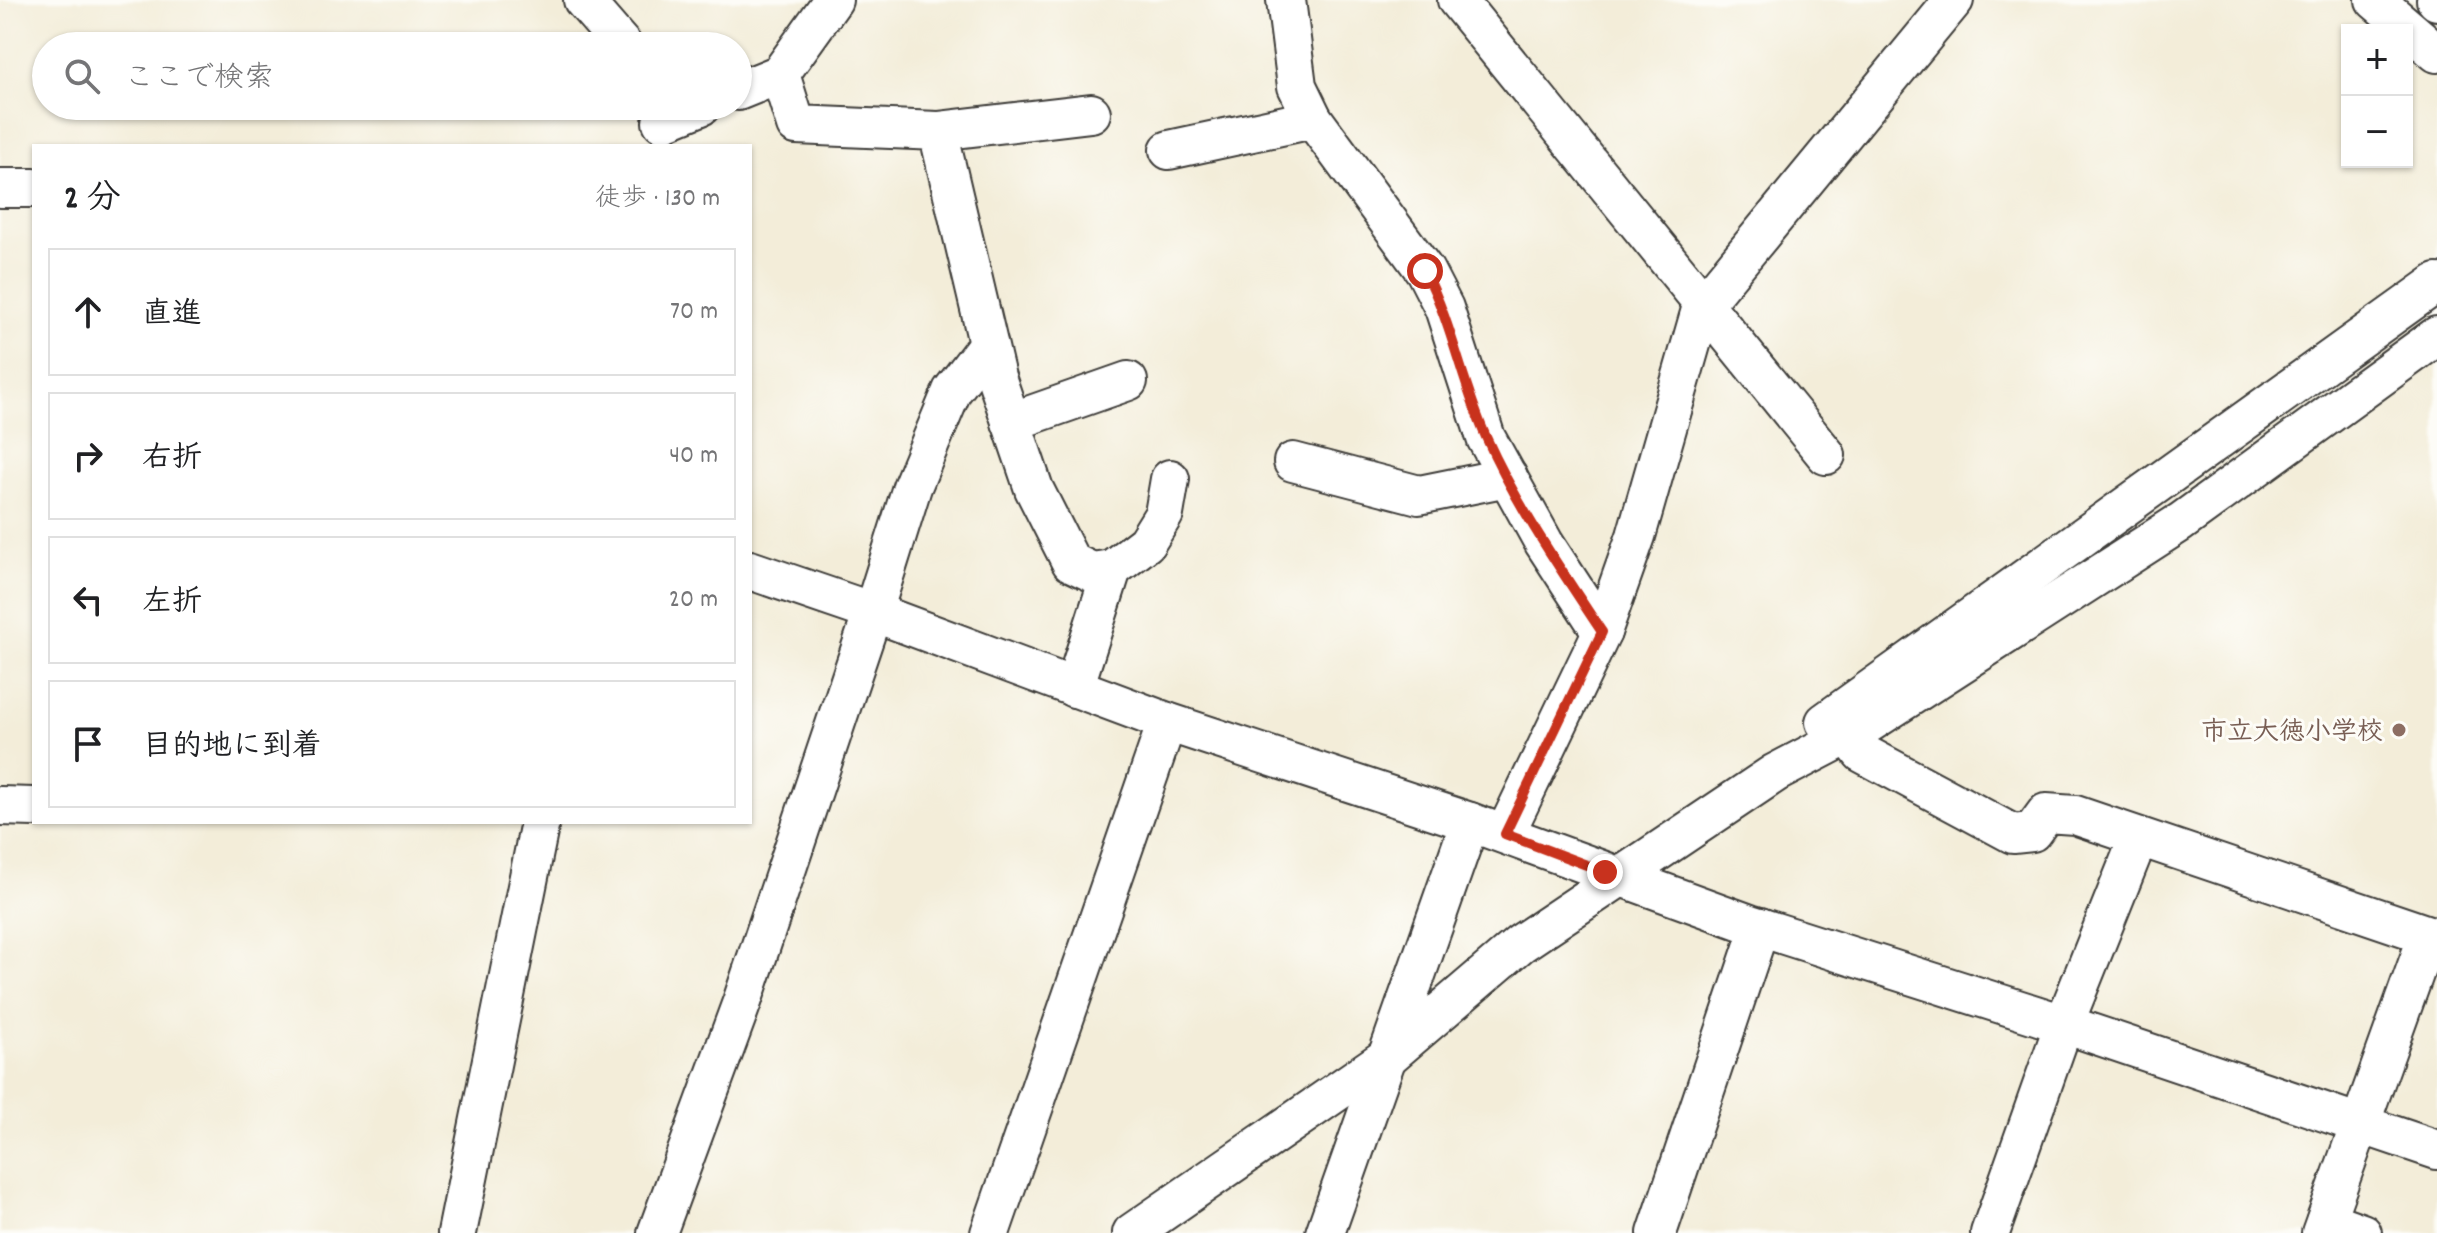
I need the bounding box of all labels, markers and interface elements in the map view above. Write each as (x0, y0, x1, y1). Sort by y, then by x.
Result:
map controls (2341, 24, 2413, 168)
button: + (2341, 24, 2413, 96)
search box (32, 32, 752, 120)
icon: search (60, 54, 104, 98)
text: ここで検索 (124, 59, 274, 102)
button: − (2341, 96, 2413, 168)
text: 2 分 (64, 176, 121, 225)
text: 徒歩 · 130 m (595, 181, 720, 218)
route start (1407, 253, 1443, 289)
icon: ahead (66, 290, 110, 334)
text: 70 m (670, 294, 718, 331)
text: 直進 (142, 295, 202, 338)
icon: right (66, 434, 110, 478)
text: 40 m (669, 438, 718, 475)
text: 右折 (142, 439, 202, 482)
icon: left (66, 578, 110, 622)
text: 20 m (669, 582, 718, 619)
text: 左折 (142, 583, 202, 626)
place label: 市立大徳小学校 (2201, 715, 2383, 752)
marker: 市立大徳小学校 (2390, 721, 2408, 739)
icon: arrive (66, 722, 110, 766)
text: 目的地に到着 (142, 727, 322, 770)
route end (1587, 854, 1623, 890)

